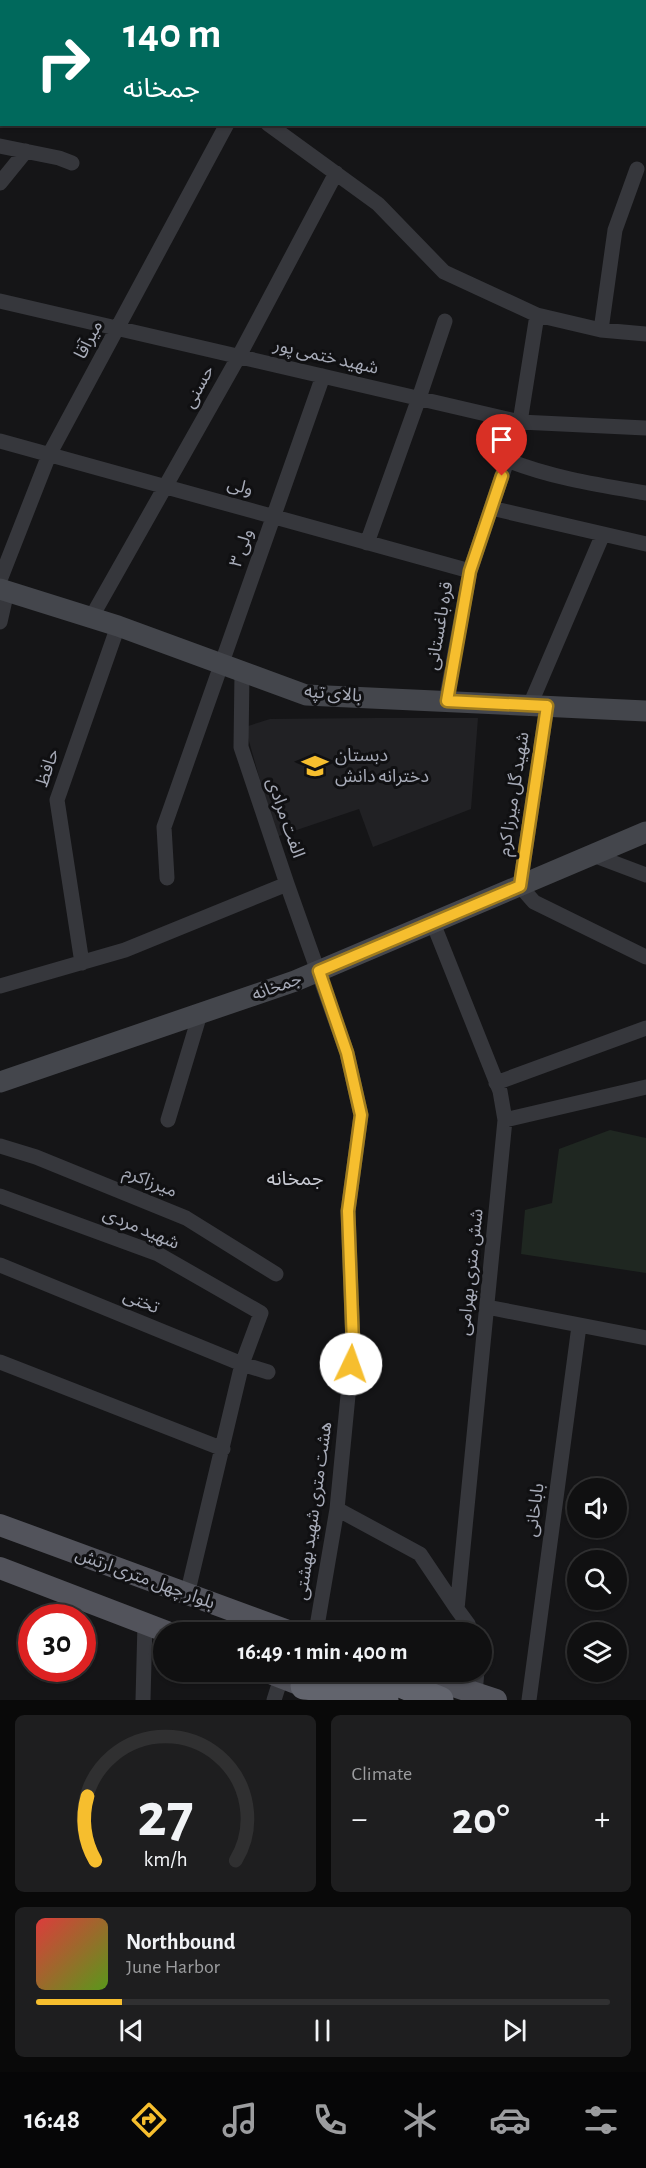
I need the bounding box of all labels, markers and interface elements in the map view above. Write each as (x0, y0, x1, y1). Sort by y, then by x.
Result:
text: 140 m (123, 13, 221, 55)
icon: right (24, 24, 102, 102)
text: جمخانه (123, 75, 200, 102)
street label: میرآقا (70, 317, 107, 363)
street label: شهید ختمی پور (271, 336, 380, 379)
street label: حسنی (180, 363, 219, 412)
pin (476, 414, 527, 476)
icon: arrive (485, 423, 518, 456)
street label: ولی (225, 475, 255, 500)
street label: ولی ۳ (227, 527, 258, 570)
street label: قره باغستانی (423, 581, 458, 672)
street label: بالای تپه (303, 683, 363, 707)
street label: شهید گل میرزا کرم (494, 731, 537, 858)
street label: حافظ (33, 747, 63, 789)
place label: دبستان دخترانه دانش (335, 747, 429, 787)
school or university icon: دبستان دخترانه دانش (300, 751, 330, 781)
street label: الفت مرادی (262, 776, 307, 861)
street label: جمخانه (250, 970, 304, 1004)
street label: میرزاکرم (119, 1163, 179, 1205)
district label: جمخانه (267, 1169, 324, 1189)
street label: شهید مردی (100, 1205, 182, 1254)
street label: شش متری بهرامی (455, 1208, 488, 1336)
street label: تختی (120, 1287, 161, 1318)
position arrow (319, 1332, 383, 1396)
street label: هشت متری شهید بهشتی (293, 1421, 336, 1601)
map controls (567, 1478, 627, 1682)
button: sound (567, 1478, 627, 1538)
street label: باباخانی (522, 1482, 549, 1538)
street label: بلوار چهل متری ارتش (73, 1545, 217, 1614)
button: search (567, 1550, 627, 1610)
speed limit sign: 30 (18, 1604, 96, 1682)
button: layers (567, 1622, 627, 1682)
text: 16:49 · 1 min · 400 m (237, 1641, 408, 1663)
text: Climate (352, 1764, 412, 1784)
text: 27 (137, 1785, 193, 1847)
text: 20° (452, 1797, 510, 1842)
text: − (352, 1803, 367, 1836)
text: + (594, 1803, 610, 1836)
text: km/h (143, 1849, 187, 1870)
text: Northbound (126, 1931, 235, 1953)
text: June Harbor (126, 1957, 220, 1977)
icon: previous (115, 2014, 148, 2047)
icon: pause (306, 2014, 339, 2047)
icon: next (498, 2014, 531, 2047)
icon: directions (128, 2099, 170, 2141)
icon: music (219, 2099, 261, 2141)
icon: phone (309, 2099, 351, 2141)
icon: climate (399, 2099, 441, 2141)
icon: car (489, 2099, 531, 2141)
icon: filters (580, 2099, 622, 2141)
text: 16:48 (24, 2106, 80, 2133)

